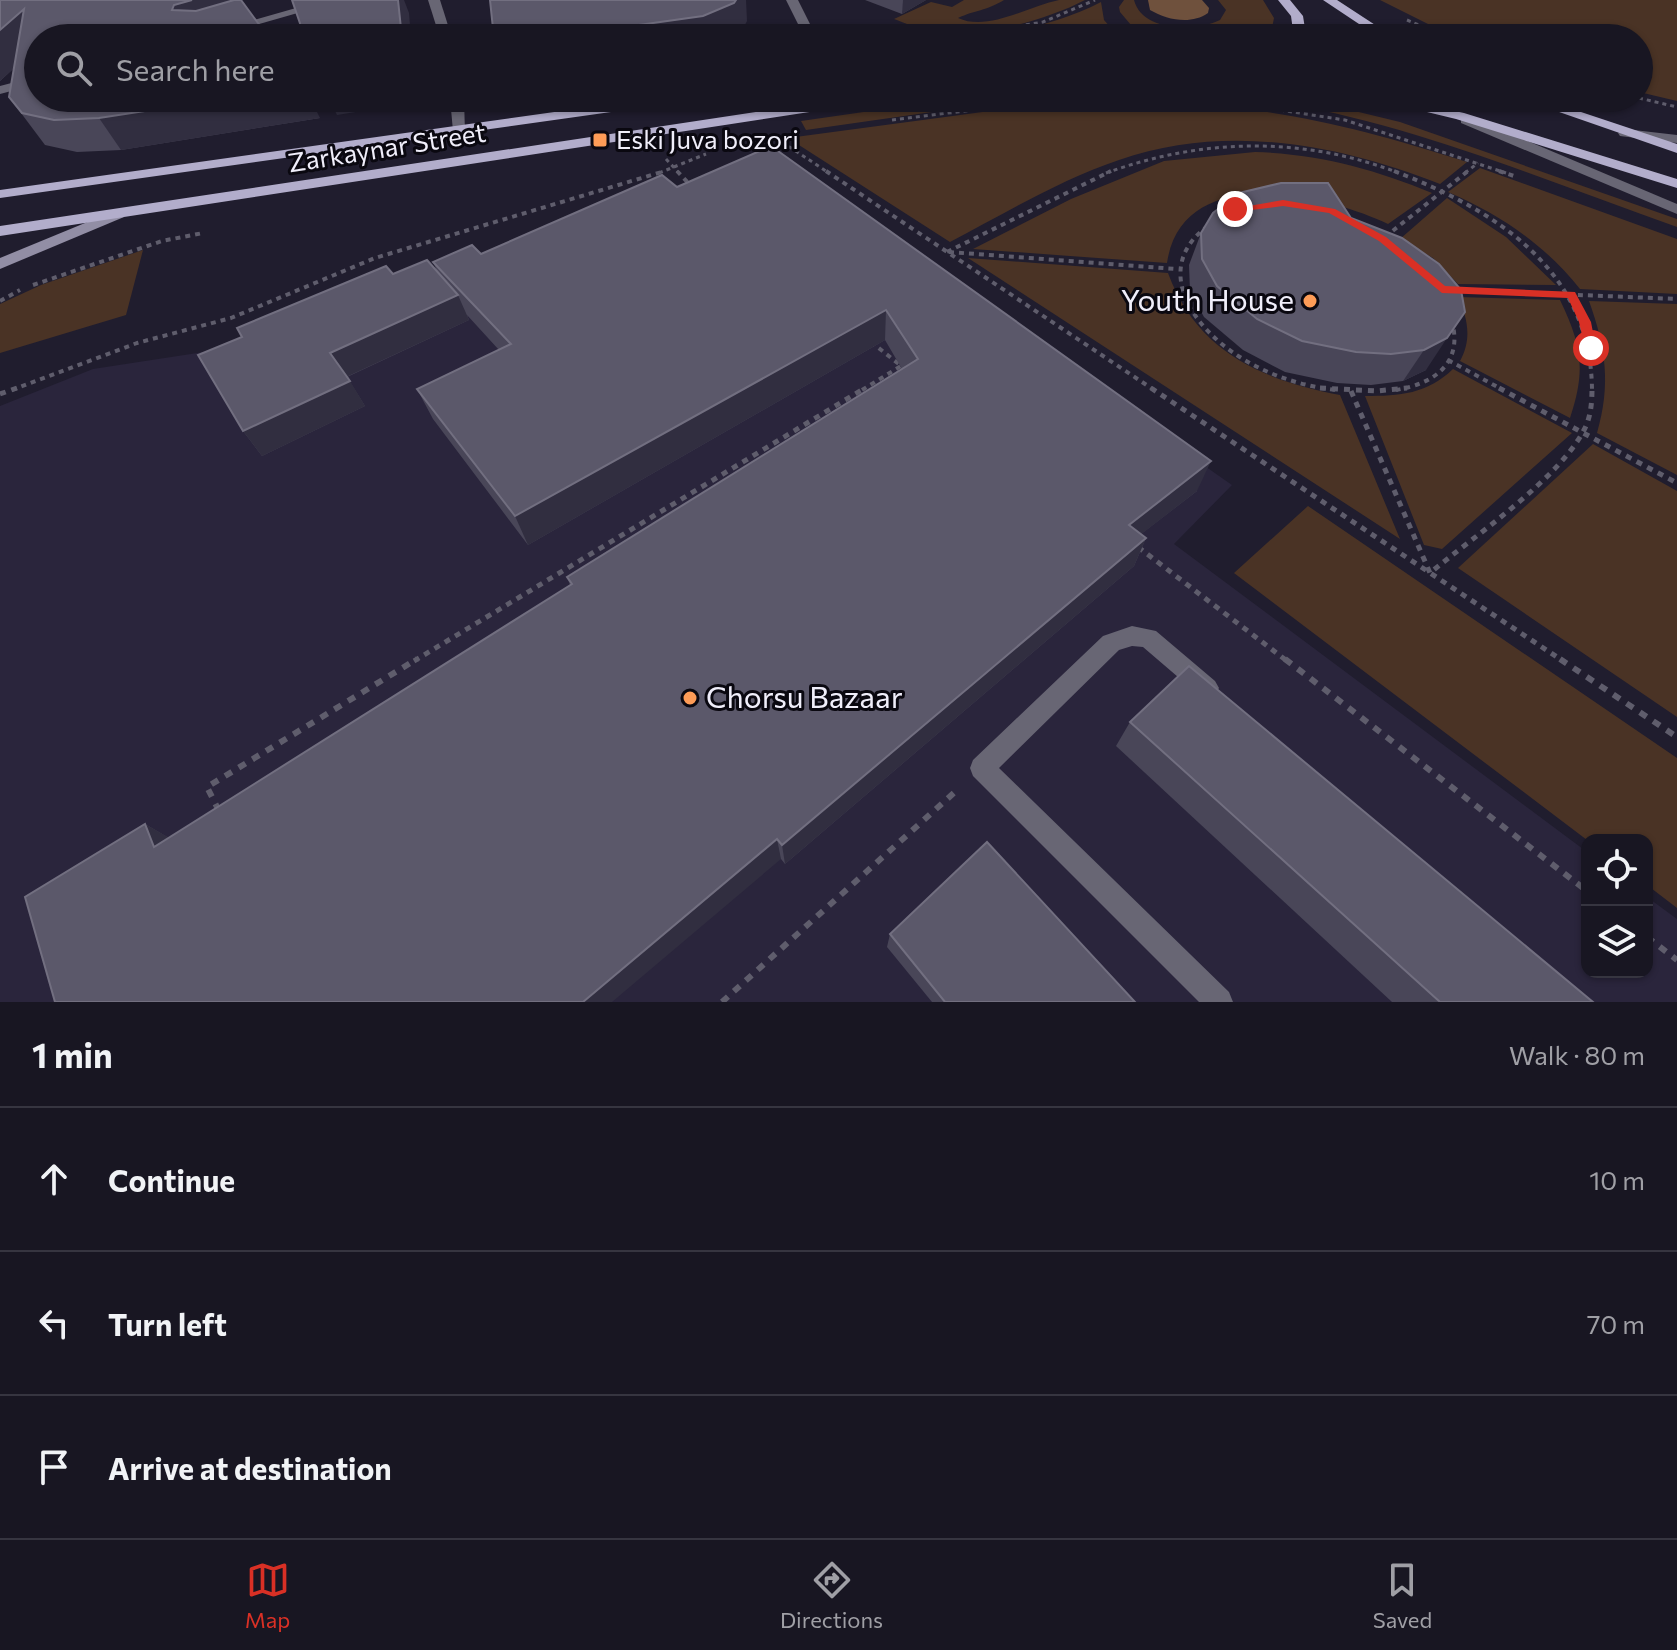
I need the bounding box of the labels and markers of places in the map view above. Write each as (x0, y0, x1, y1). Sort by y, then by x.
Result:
place label: Eski Juva bozori (616, 123, 799, 154)
marker: Eski Juva bozori (591, 131, 609, 149)
place label: Youth House (1121, 280, 1294, 317)
marker: Youth House (1301, 292, 1319, 310)
place label: Chorsu Bazaar (706, 677, 903, 714)
marker: Chorsu Bazaar (681, 689, 699, 707)

